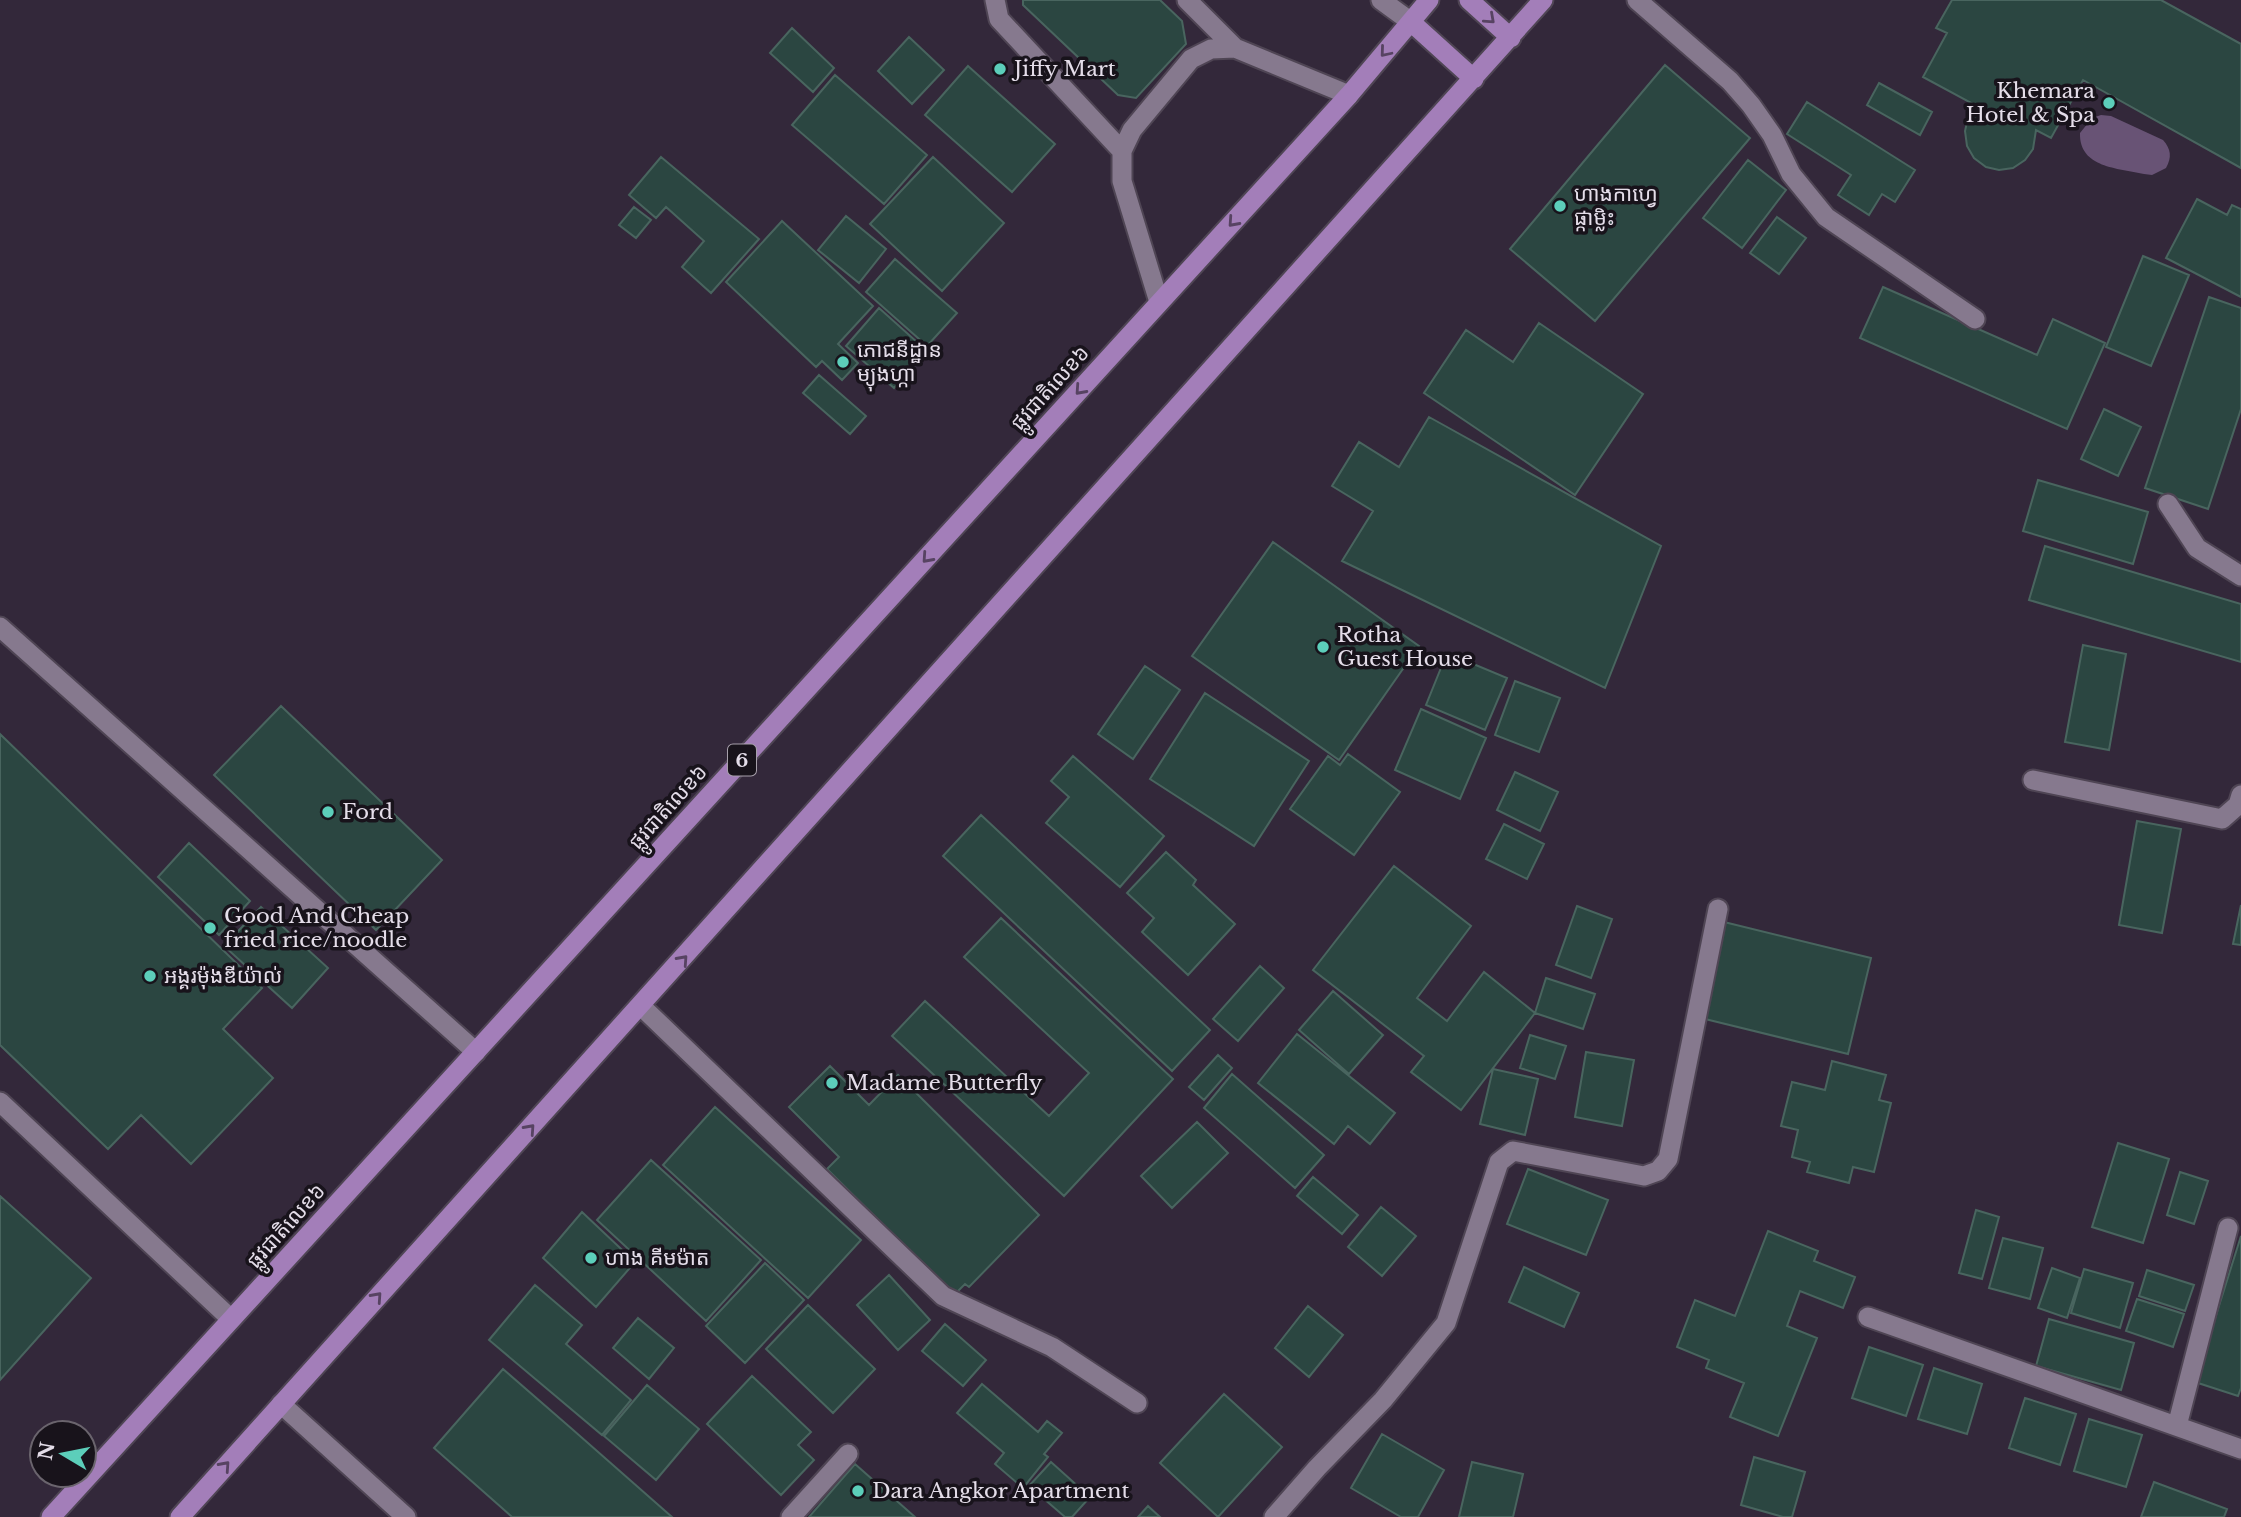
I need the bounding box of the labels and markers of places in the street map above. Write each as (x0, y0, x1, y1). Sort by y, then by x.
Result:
place label: Jiffy Mart (1011, 56, 1116, 82)
marker: Jiffy Mart (992, 61, 1008, 77)
place label: Khemara Hotel & Spa (1966, 78, 2095, 128)
marker: Khemara Hotel & Spa (2101, 95, 2117, 111)
place label: ហាងកាហ្វេ ផ្កាម្លិះ (1574, 181, 1658, 232)
marker: ហាងកាហ្វេ ផ្កាម្លិះ (1552, 198, 1568, 214)
place label: ភោជនីដ្ឋាន ម្យុងហ្កា (857, 337, 942, 392)
marker: ភោជនីដ្ឋាន ម្យុងហ្កា (835, 354, 851, 370)
place label: Rotha Guest House (1337, 622, 1473, 672)
marker: Rotha Guest House (1315, 639, 1331, 655)
place label: Ford (342, 799, 393, 825)
marker: Ford (320, 804, 336, 820)
place label: Good And Cheap fried rice/noodle (224, 903, 409, 953)
marker: Good And Cheap fried rice/noodle (202, 920, 218, 936)
place label: អង្គរម៉ុងឌីយ៉ាល់ (164, 963, 282, 990)
marker: អង្គរម៉ុងឌីយ៉ាល់ (142, 968, 158, 984)
place label: Madame Butterfly (846, 1070, 1043, 1096)
marker: Madame Butterfly (824, 1075, 840, 1091)
place label: ហាង គីមម៉ាត (605, 1245, 709, 1271)
marker: ហាង គីមម៉ាត (583, 1250, 599, 1266)
place label: Dara Angkor Apartment (872, 1478, 1130, 1504)
marker: Dara Angkor Apartment (850, 1483, 866, 1499)

